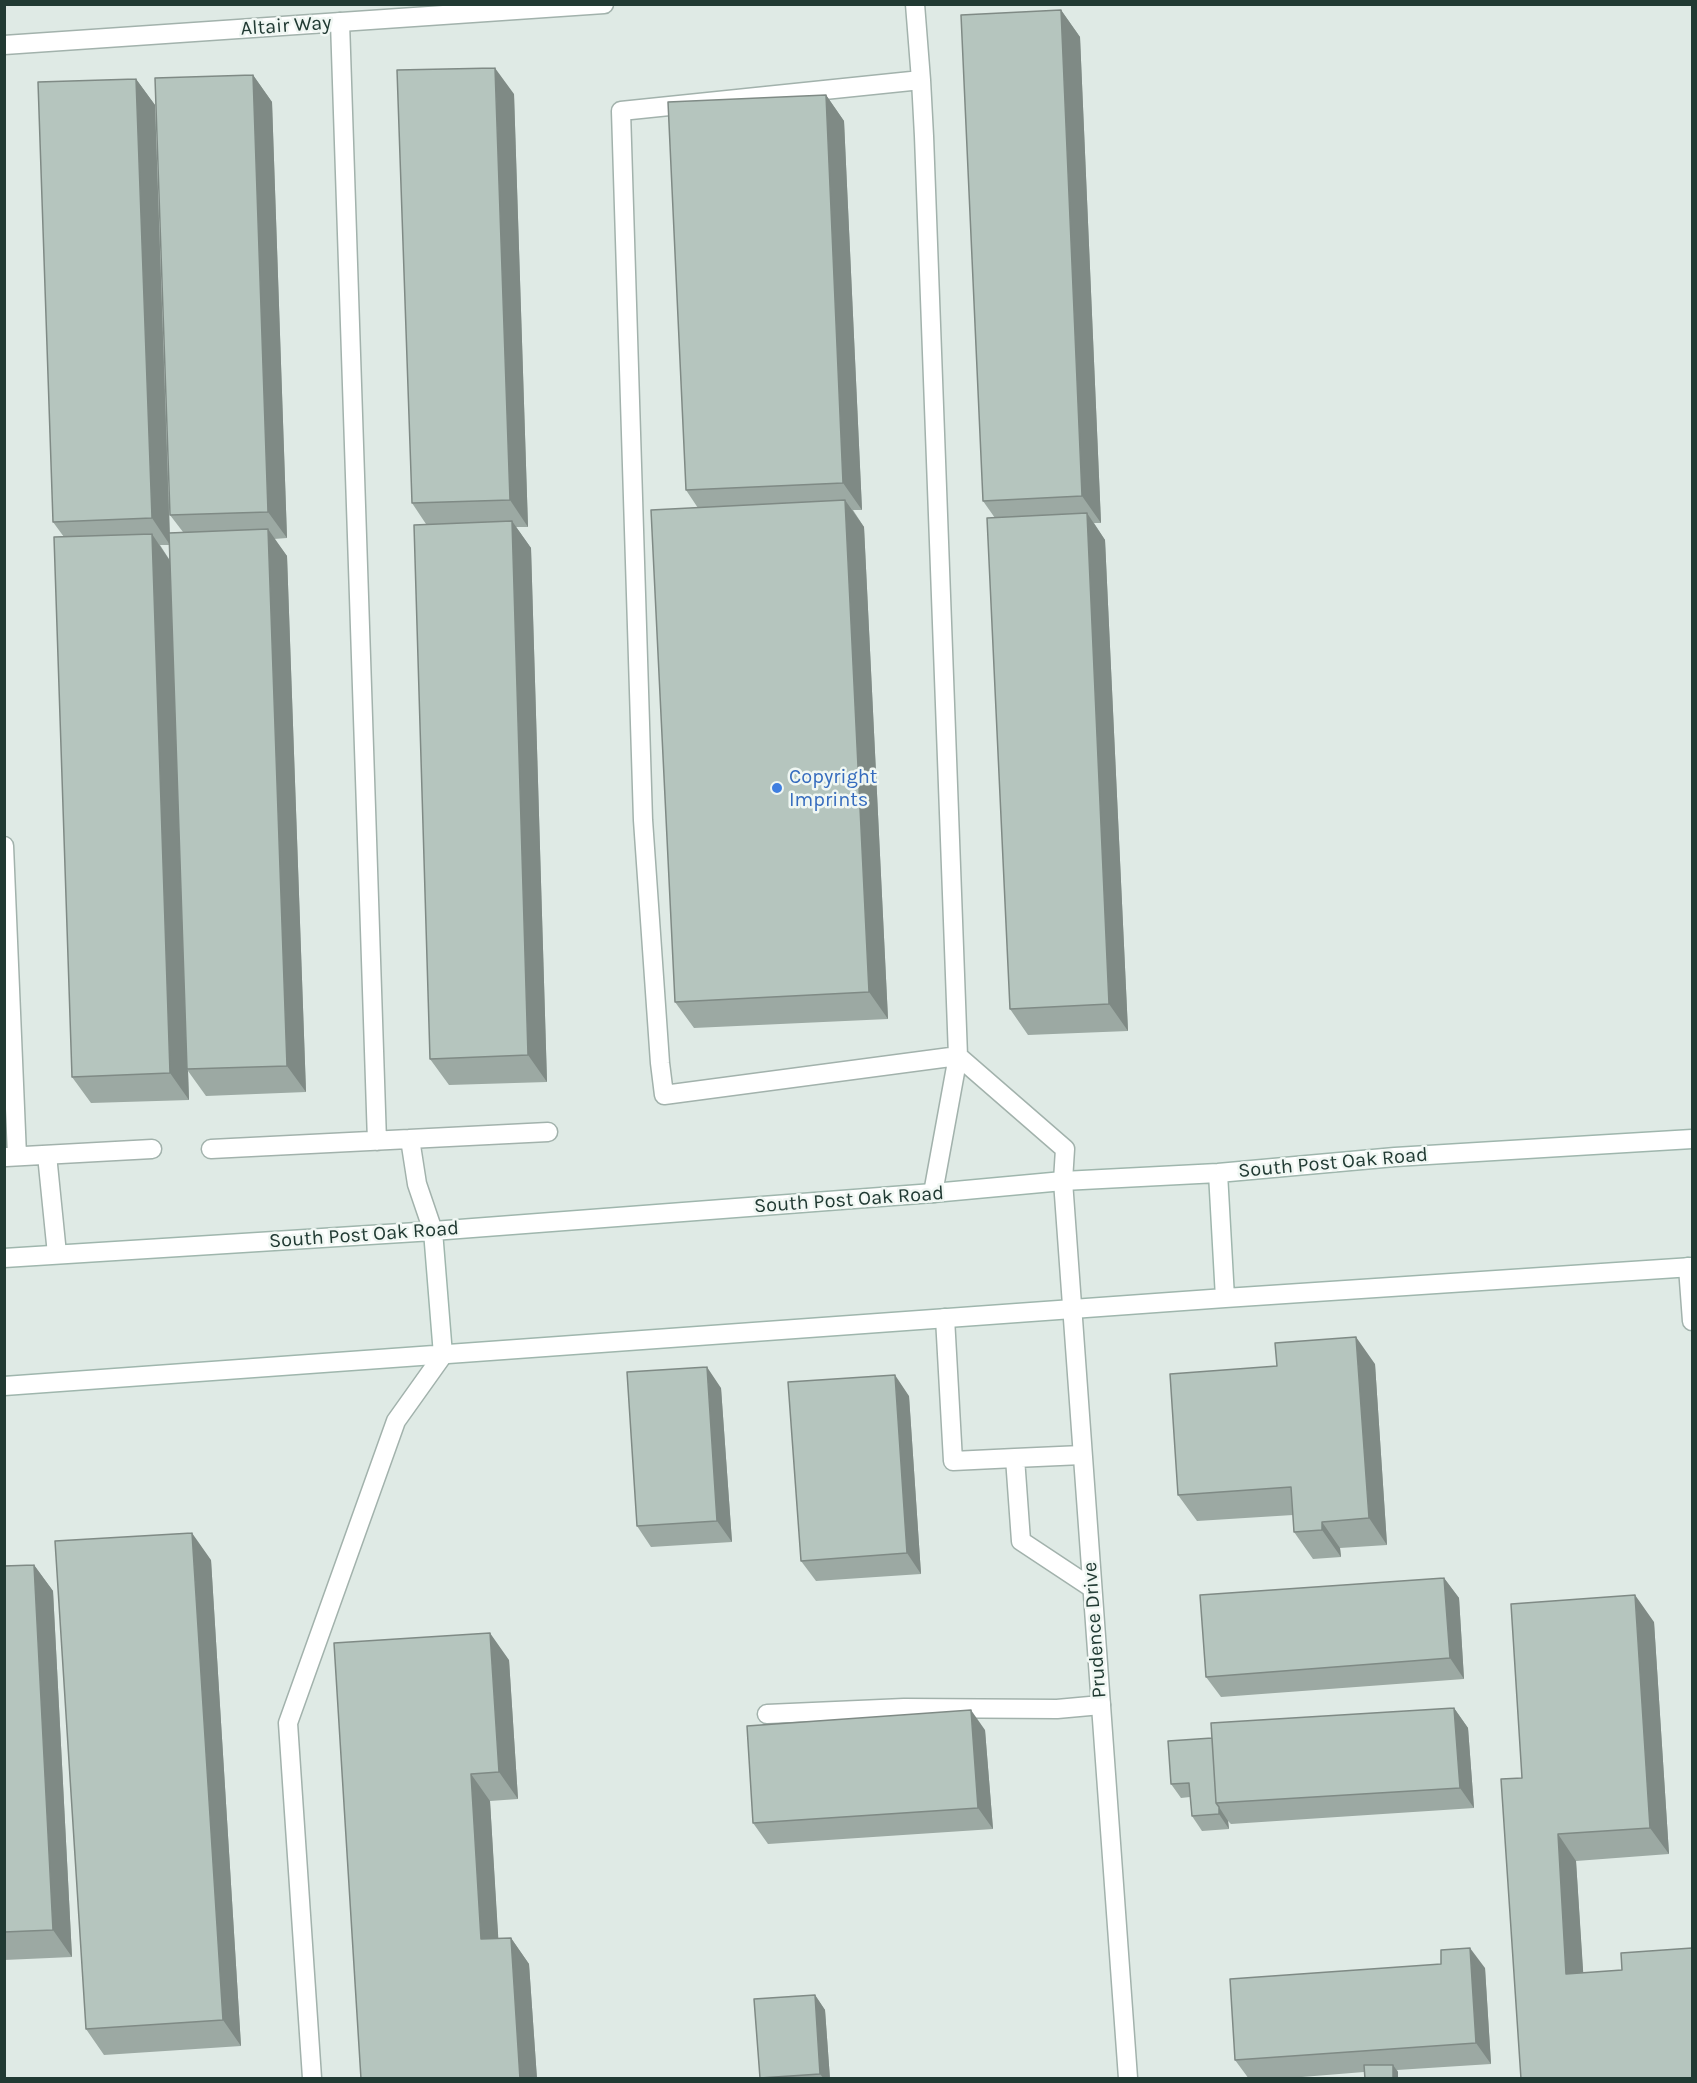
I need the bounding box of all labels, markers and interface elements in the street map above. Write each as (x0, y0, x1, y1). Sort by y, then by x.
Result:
street label: Altair Way (240, 11, 332, 41)
place label: Copyright Imprints (789, 765, 877, 812)
marker: Copyright Imprints (770, 781, 784, 795)
street label: South Post Oak Road (1237, 1143, 1429, 1183)
street label: South Post Oak Road (753, 1181, 945, 1219)
street label: South Post Oak Road (268, 1216, 460, 1254)
street label: Prudence Drive (1078, 1561, 1112, 1699)

